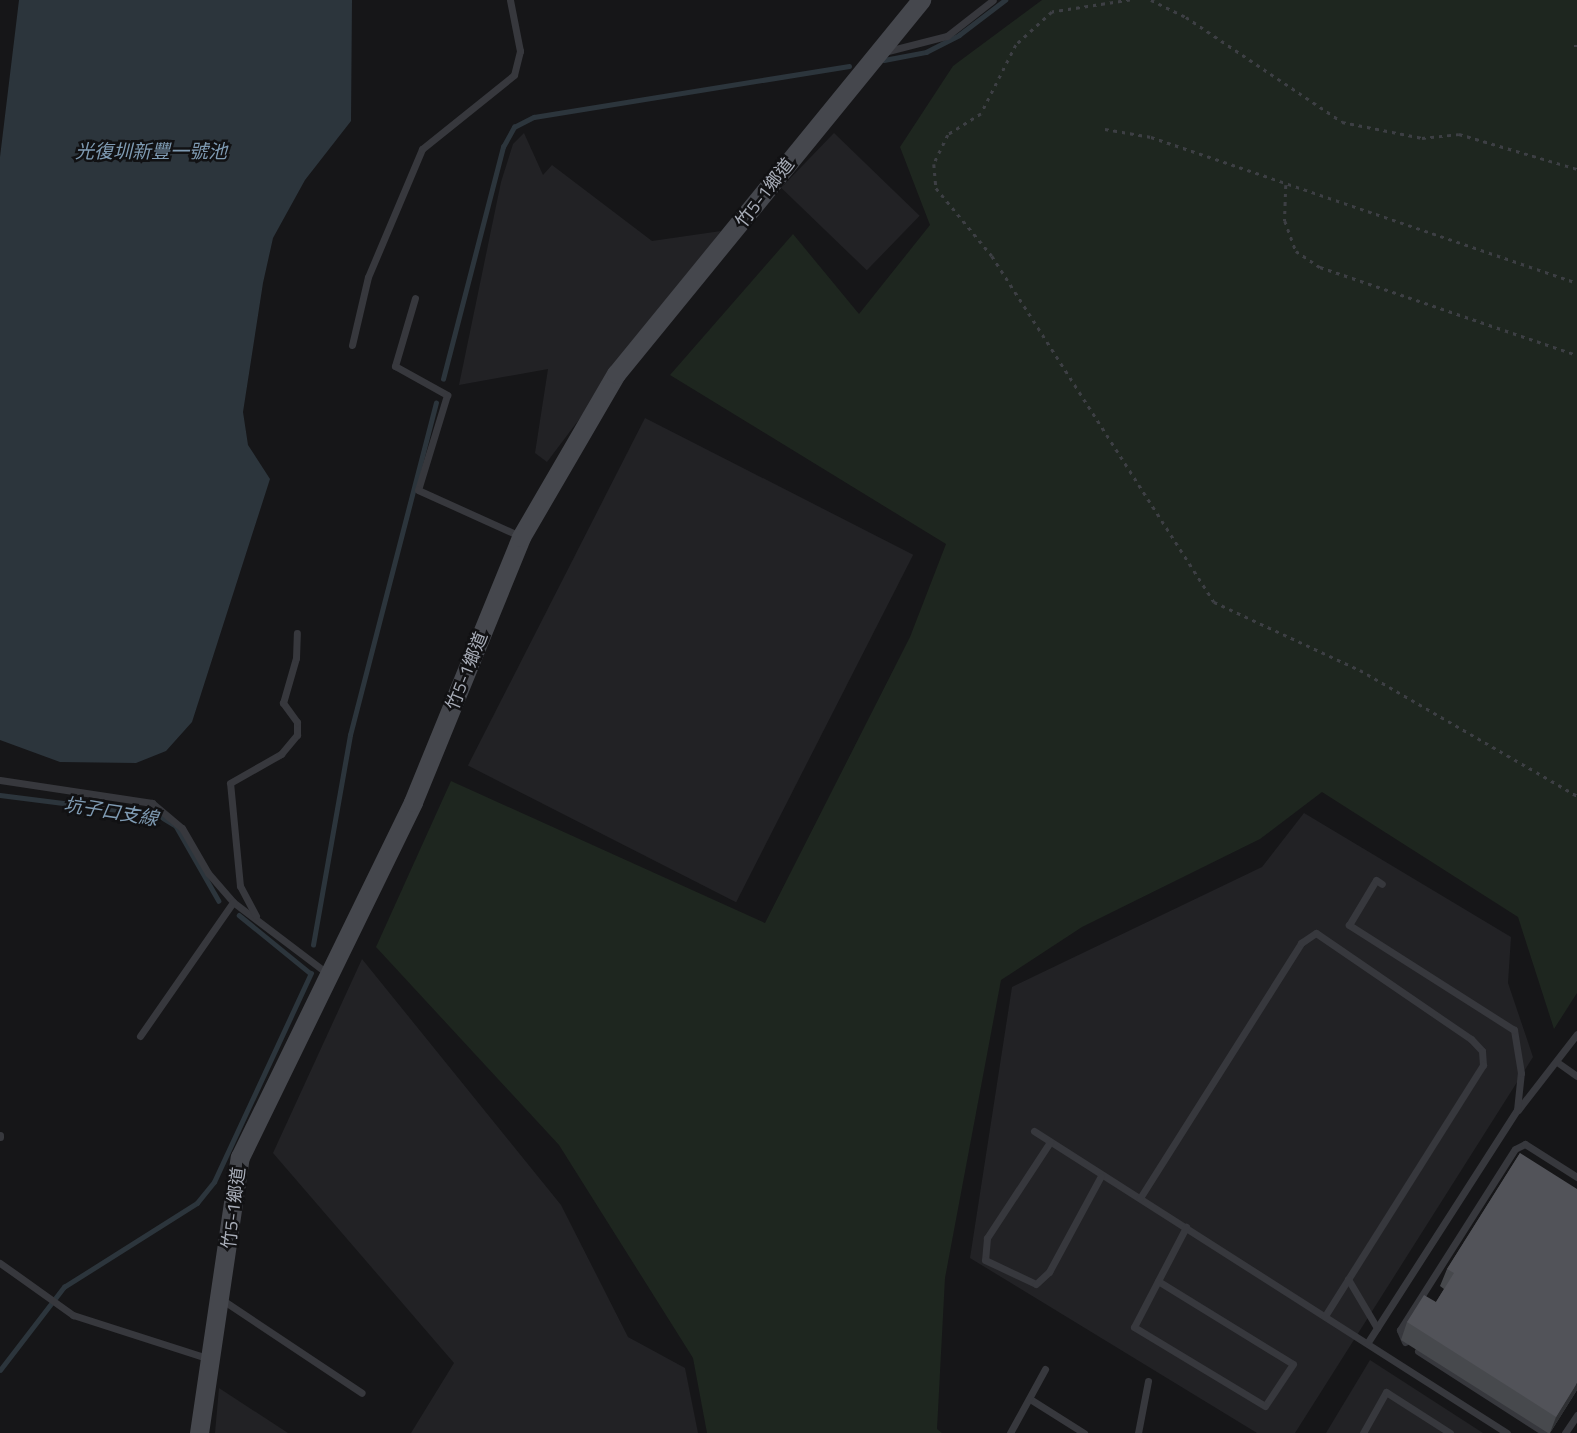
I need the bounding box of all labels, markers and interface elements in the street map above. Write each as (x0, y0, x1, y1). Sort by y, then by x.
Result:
water label: 光復圳新豐一號池 (75, 140, 227, 162)
street label: 竹5-1鄉道 (731, 154, 799, 232)
street label: 竹5-1鄉道 (442, 629, 492, 713)
water label: 坑子口支線 (62, 792, 160, 830)
street label: 竹5-1鄉道 (218, 1166, 250, 1250)

